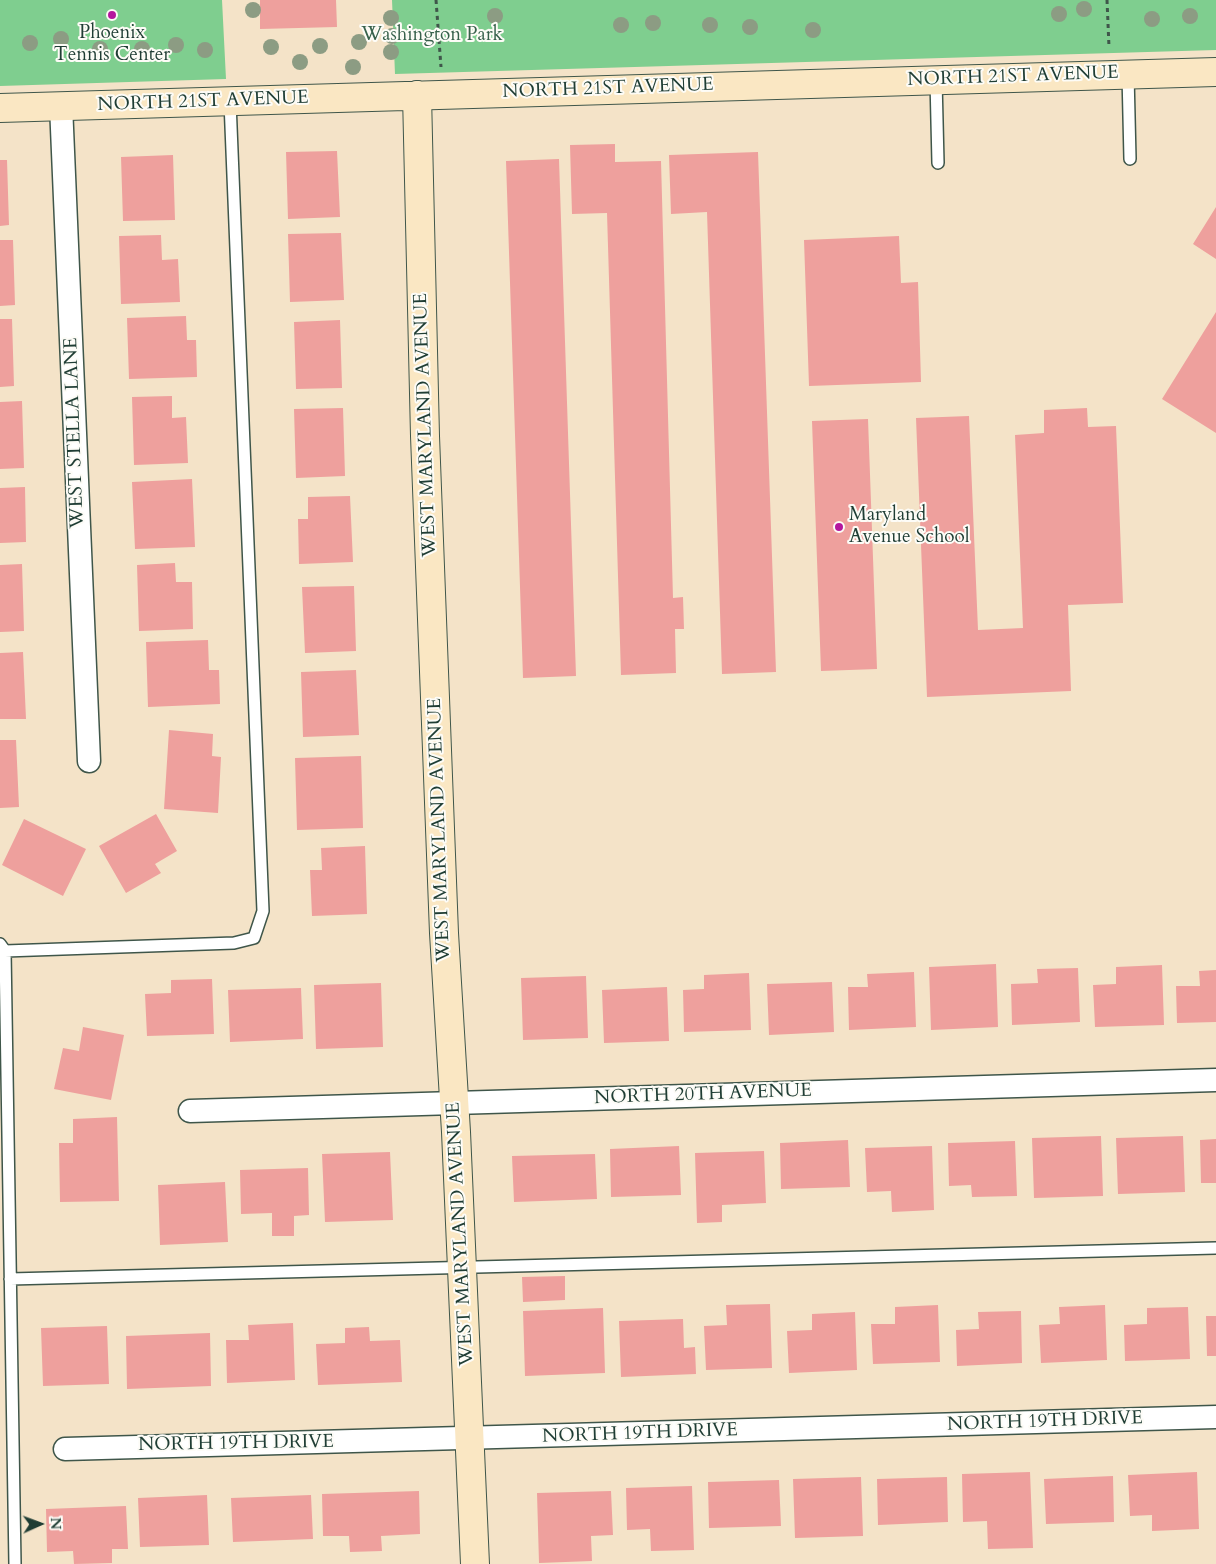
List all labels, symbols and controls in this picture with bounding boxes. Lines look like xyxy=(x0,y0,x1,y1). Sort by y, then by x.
marker: Phoenix Tennis Center xyxy=(106,9,118,21)
place label: Phoenix Tennis Center xyxy=(54,23,170,67)
park label: Washington Park xyxy=(361,25,503,47)
street label: NORTH 21ST AVENUE xyxy=(907,62,1119,92)
street label: NORTH 21ST AVENUE xyxy=(502,74,714,104)
street label: NORTH 21ST AVENUE xyxy=(97,87,309,117)
street label: WEST MARYLAND AVENUE xyxy=(410,292,442,558)
street label: WEST STELLA LANE xyxy=(60,337,90,529)
place label: Maryland Avenue School xyxy=(849,505,970,549)
marker: Maryland Avenue School xyxy=(833,521,845,533)
street label: WEST MARYLAND AVENUE xyxy=(424,697,456,963)
street label: NORTH 20TH AVENUE xyxy=(594,1080,812,1110)
street label: WEST MARYLAND AVENUE xyxy=(443,1101,479,1367)
street label: NORTH 19TH DRIVE xyxy=(947,1407,1143,1437)
street label: NORTH 19TH DRIVE xyxy=(542,1419,738,1449)
street label: NORTH 19TH DRIVE xyxy=(138,1431,334,1457)
north arrow xyxy=(15,1499,65,1549)
text: N xyxy=(46,1517,65,1530)

